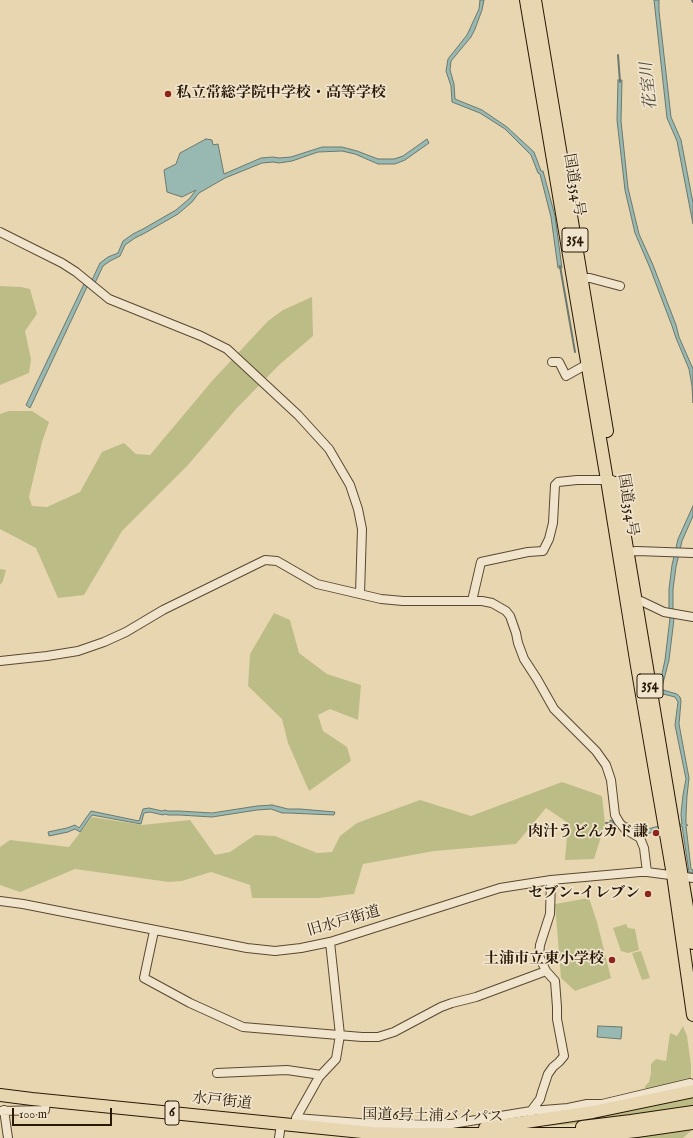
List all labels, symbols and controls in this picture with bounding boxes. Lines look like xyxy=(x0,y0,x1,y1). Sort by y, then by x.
water label: 花室川 xyxy=(638,61,662,111)
place label: 私立常総学院中学校・高等学校 xyxy=(176,85,386,103)
marker: 私立常総学院中学校・高等学校 xyxy=(163,89,173,99)
street label: 国道354号 xyxy=(559,152,587,218)
road number: 354 xyxy=(562,228,588,252)
street label: 国道354号 xyxy=(613,472,641,538)
road number: 354 xyxy=(637,674,663,698)
place label: 肉汁うどんカド謙 xyxy=(528,824,648,842)
marker: 肉汁うどんカド謙 xyxy=(651,828,661,838)
place label: セブン-イレブン xyxy=(528,885,640,903)
marker: セブン-イレブン xyxy=(643,889,653,899)
street label: 旧水戸街道 xyxy=(305,903,383,941)
place label: 土浦市立東小学校 xyxy=(484,951,604,969)
marker: 土浦市立東小学校 xyxy=(607,955,617,965)
street label: 水戸街道 xyxy=(191,1090,253,1114)
scale bar xyxy=(14,1100,114,1126)
road number: 6 xyxy=(165,1101,179,1125)
text: 100 m xyxy=(19,1107,47,1122)
street label: 国道6号土浦バイパス xyxy=(362,1107,504,1127)

